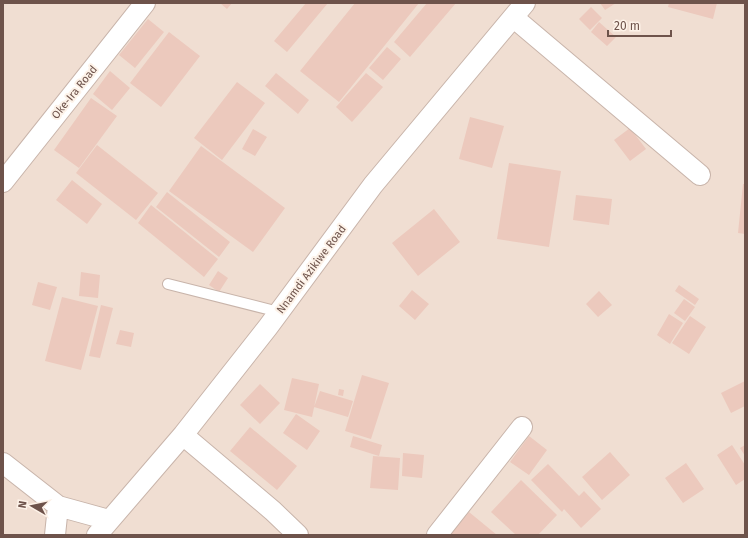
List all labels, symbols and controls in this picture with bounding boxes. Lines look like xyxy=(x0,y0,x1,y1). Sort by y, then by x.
scale bar xyxy=(608,12,671,38)
text: 20 m xyxy=(614,19,640,33)
street label: Oke-Ira Road xyxy=(49,63,100,122)
street label: Nnamdi Azikiwe Road xyxy=(274,223,349,316)
north arrow xyxy=(12,486,52,526)
text: N xyxy=(16,500,30,509)

